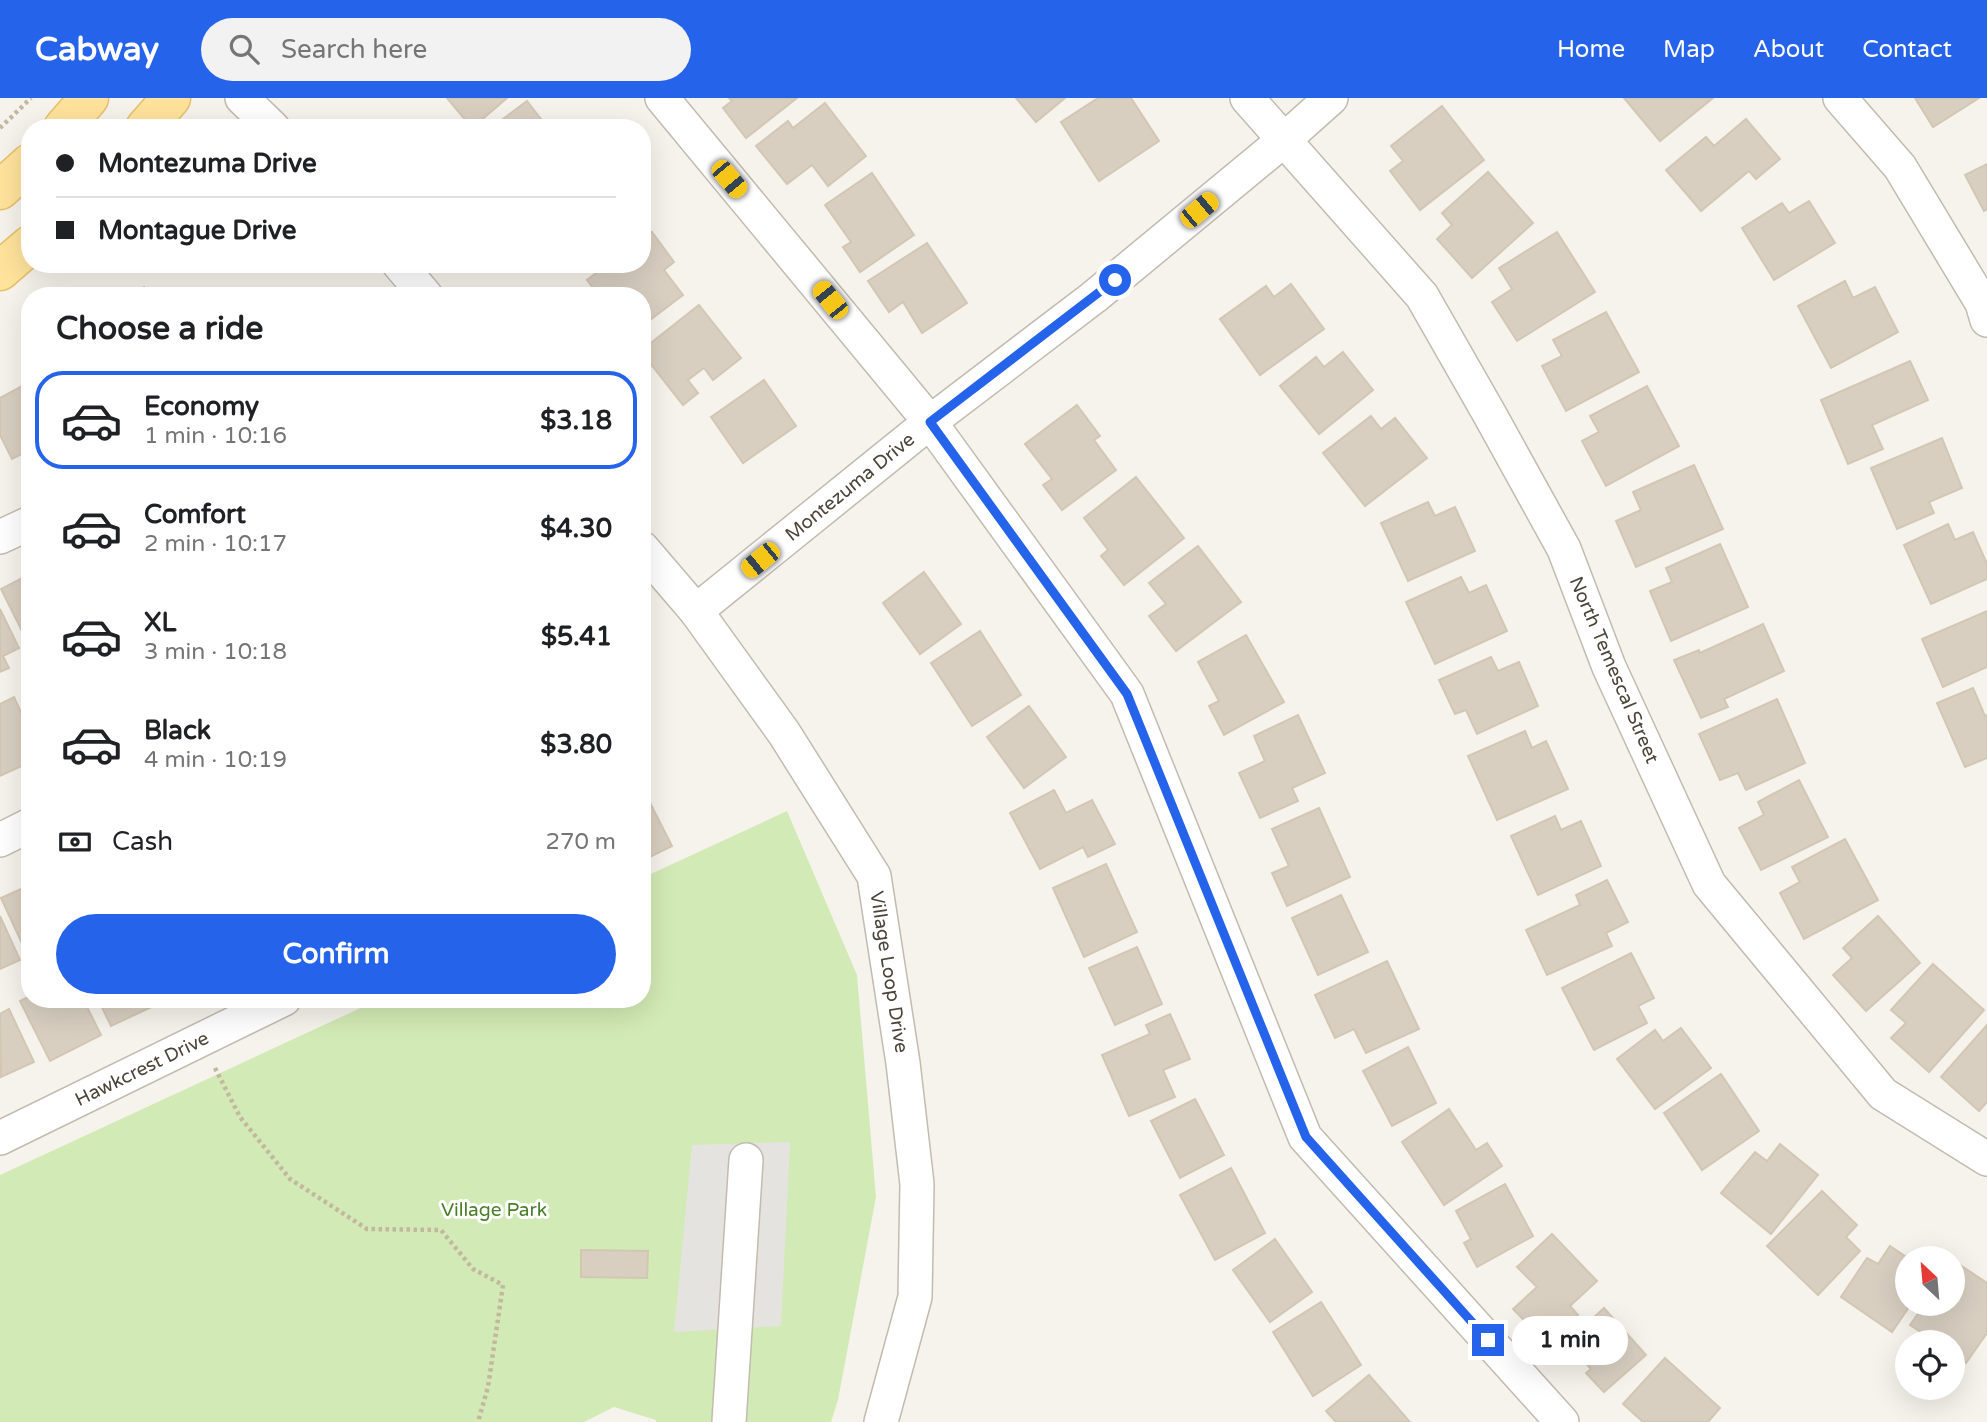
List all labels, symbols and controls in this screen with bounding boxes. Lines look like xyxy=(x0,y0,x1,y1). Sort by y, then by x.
search box xyxy=(201,18,691,81)
text: Cabway xyxy=(35,30,159,69)
icon: search xyxy=(225,30,263,68)
text: Search here xyxy=(281,34,427,65)
text: Home xyxy=(1557,35,1625,64)
text: Map xyxy=(1663,35,1715,64)
text: About xyxy=(1753,35,1824,64)
text: Contact xyxy=(1862,35,1952,64)
text: Montezuma Drive xyxy=(98,148,317,179)
car xyxy=(708,156,751,202)
car xyxy=(1177,188,1222,232)
text: Montague Drive xyxy=(98,215,296,246)
route start xyxy=(1099,264,1131,296)
car xyxy=(809,277,852,323)
text: Choose a ride xyxy=(56,310,263,348)
icon: car xyxy=(60,389,123,452)
text: Economy xyxy=(144,391,259,422)
text: $3.18 xyxy=(540,405,612,436)
text: 1 min · 10:16 xyxy=(144,422,287,450)
street label: Montezuma Drive xyxy=(781,428,919,546)
icon: car xyxy=(60,497,123,560)
text: Comfort xyxy=(144,499,246,530)
text: $4.30 xyxy=(540,513,612,544)
text: 2 min · 10:17 xyxy=(144,530,287,558)
car xyxy=(738,539,783,581)
street label: North Temescal Street xyxy=(1565,573,1663,767)
icon: car xyxy=(60,605,123,668)
text: XL xyxy=(144,607,176,638)
text: $5.41 xyxy=(541,621,612,652)
text: 3 min · 10:18 xyxy=(144,638,287,666)
icon: car xyxy=(60,713,123,776)
text: Black xyxy=(144,715,211,746)
text: $3.80 xyxy=(540,729,612,760)
text: 4 min · 10:19 xyxy=(144,746,287,774)
icon: cash xyxy=(56,823,94,861)
text: Cash xyxy=(112,826,173,857)
text: 270 m xyxy=(546,828,616,856)
street label: Village Loop Drive xyxy=(865,890,913,1054)
button: Confirm xyxy=(56,914,616,994)
street label: Hawkcrest Drive xyxy=(72,1027,212,1111)
park label: Village Park xyxy=(441,1199,547,1221)
north arrow xyxy=(1895,1246,1965,1316)
map controls xyxy=(1895,1246,1965,1400)
callout: 1 min xyxy=(1512,1316,1628,1364)
route end xyxy=(1472,1324,1504,1356)
text: 1 min xyxy=(1539,1326,1601,1354)
button: locate xyxy=(1895,1330,1965,1400)

